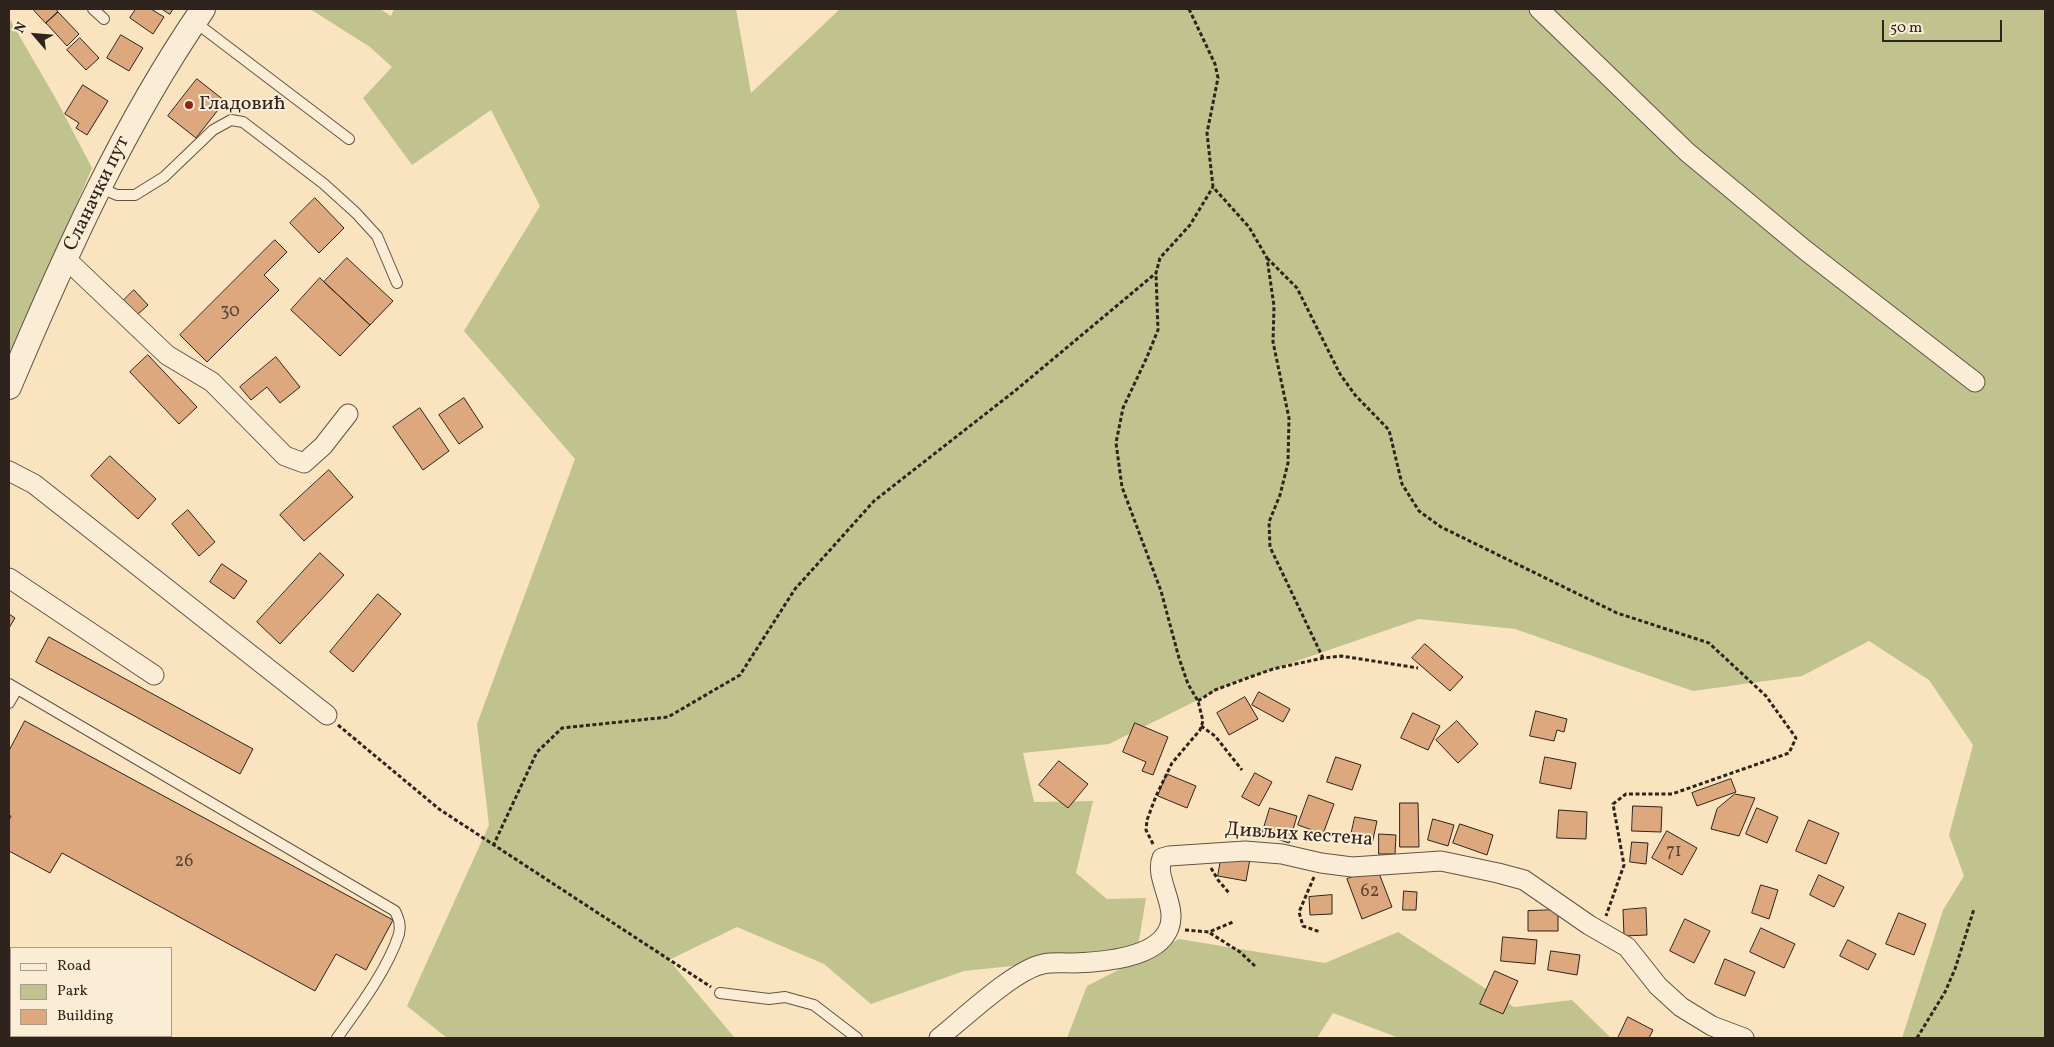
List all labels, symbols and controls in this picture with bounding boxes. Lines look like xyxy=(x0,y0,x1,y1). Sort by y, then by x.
north arrow xyxy=(10,10,60,60)
scale bar xyxy=(1884,10,2004,42)
text: 50 m xyxy=(1890,18,1922,39)
text: N xyxy=(10,19,32,37)
place label: Гладовић xyxy=(199,93,286,117)
marker: Гладовић xyxy=(183,99,195,111)
street label: Сланачки пут xyxy=(60,132,136,256)
house number: 30 xyxy=(220,302,240,324)
street label: Дивљих кестена xyxy=(1224,819,1374,853)
house number: 71 xyxy=(1666,842,1682,864)
house number: 26 xyxy=(175,852,193,874)
house number: 62 xyxy=(1361,882,1379,904)
legend xyxy=(10,947,172,1037)
text: Road xyxy=(57,956,91,977)
text: Park xyxy=(57,981,88,1002)
text: Building xyxy=(57,1006,113,1027)

